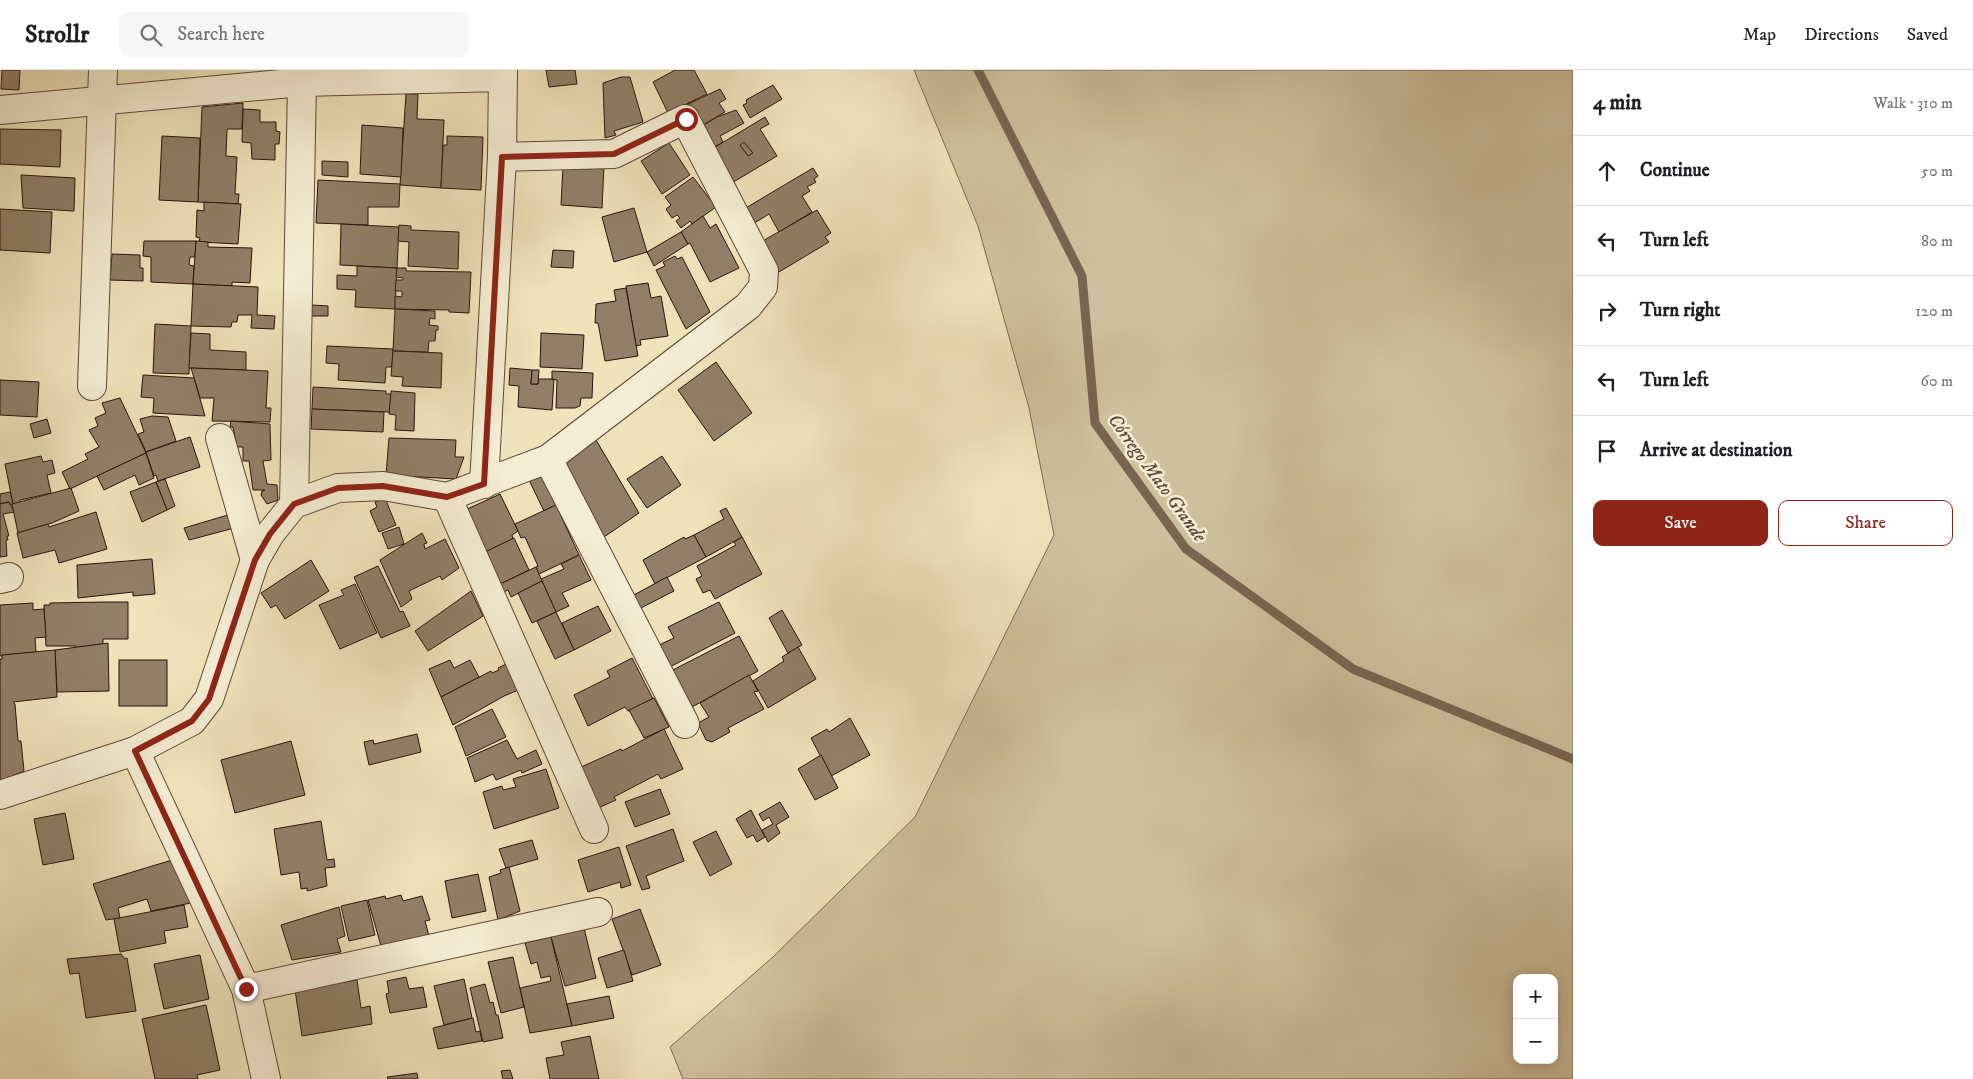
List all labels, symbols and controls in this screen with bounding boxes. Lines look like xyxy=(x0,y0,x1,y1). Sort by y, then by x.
search box xyxy=(119,12,469,57)
text: Strollr xyxy=(25,20,89,50)
icon: search xyxy=(137,21,165,49)
text: Search here xyxy=(177,23,265,46)
text: Map xyxy=(1743,24,1776,46)
text: Directions xyxy=(1804,24,1879,46)
text: Saved xyxy=(1907,24,1948,46)
text: 4 min xyxy=(1593,90,1642,116)
text: Walk · 310 m xyxy=(1873,93,1953,113)
route start xyxy=(675,108,698,131)
icon: ahead xyxy=(1593,157,1621,185)
text: Continue xyxy=(1640,159,1710,182)
text: 50 m xyxy=(1921,161,1953,181)
icon: left xyxy=(1593,227,1621,255)
text: Turn left xyxy=(1640,229,1709,252)
text: 80 m xyxy=(1921,231,1953,251)
icon: right xyxy=(1593,297,1621,325)
text: Turn right xyxy=(1640,299,1720,322)
text: 120 m xyxy=(1915,301,1953,321)
icon: left xyxy=(1593,367,1621,395)
text: Turn left xyxy=(1640,369,1709,392)
text: 60 m xyxy=(1921,371,1953,391)
water label: Córrego Mato Grande xyxy=(1103,409,1211,547)
icon: arrive xyxy=(1593,437,1621,465)
text: Arrive at destination xyxy=(1640,439,1792,462)
button: Save xyxy=(1593,500,1768,546)
button: Share xyxy=(1778,500,1953,546)
map controls xyxy=(1513,974,1558,1064)
button: + xyxy=(1513,974,1558,1019)
route end xyxy=(235,978,258,1001)
button: − xyxy=(1513,1019,1558,1064)

